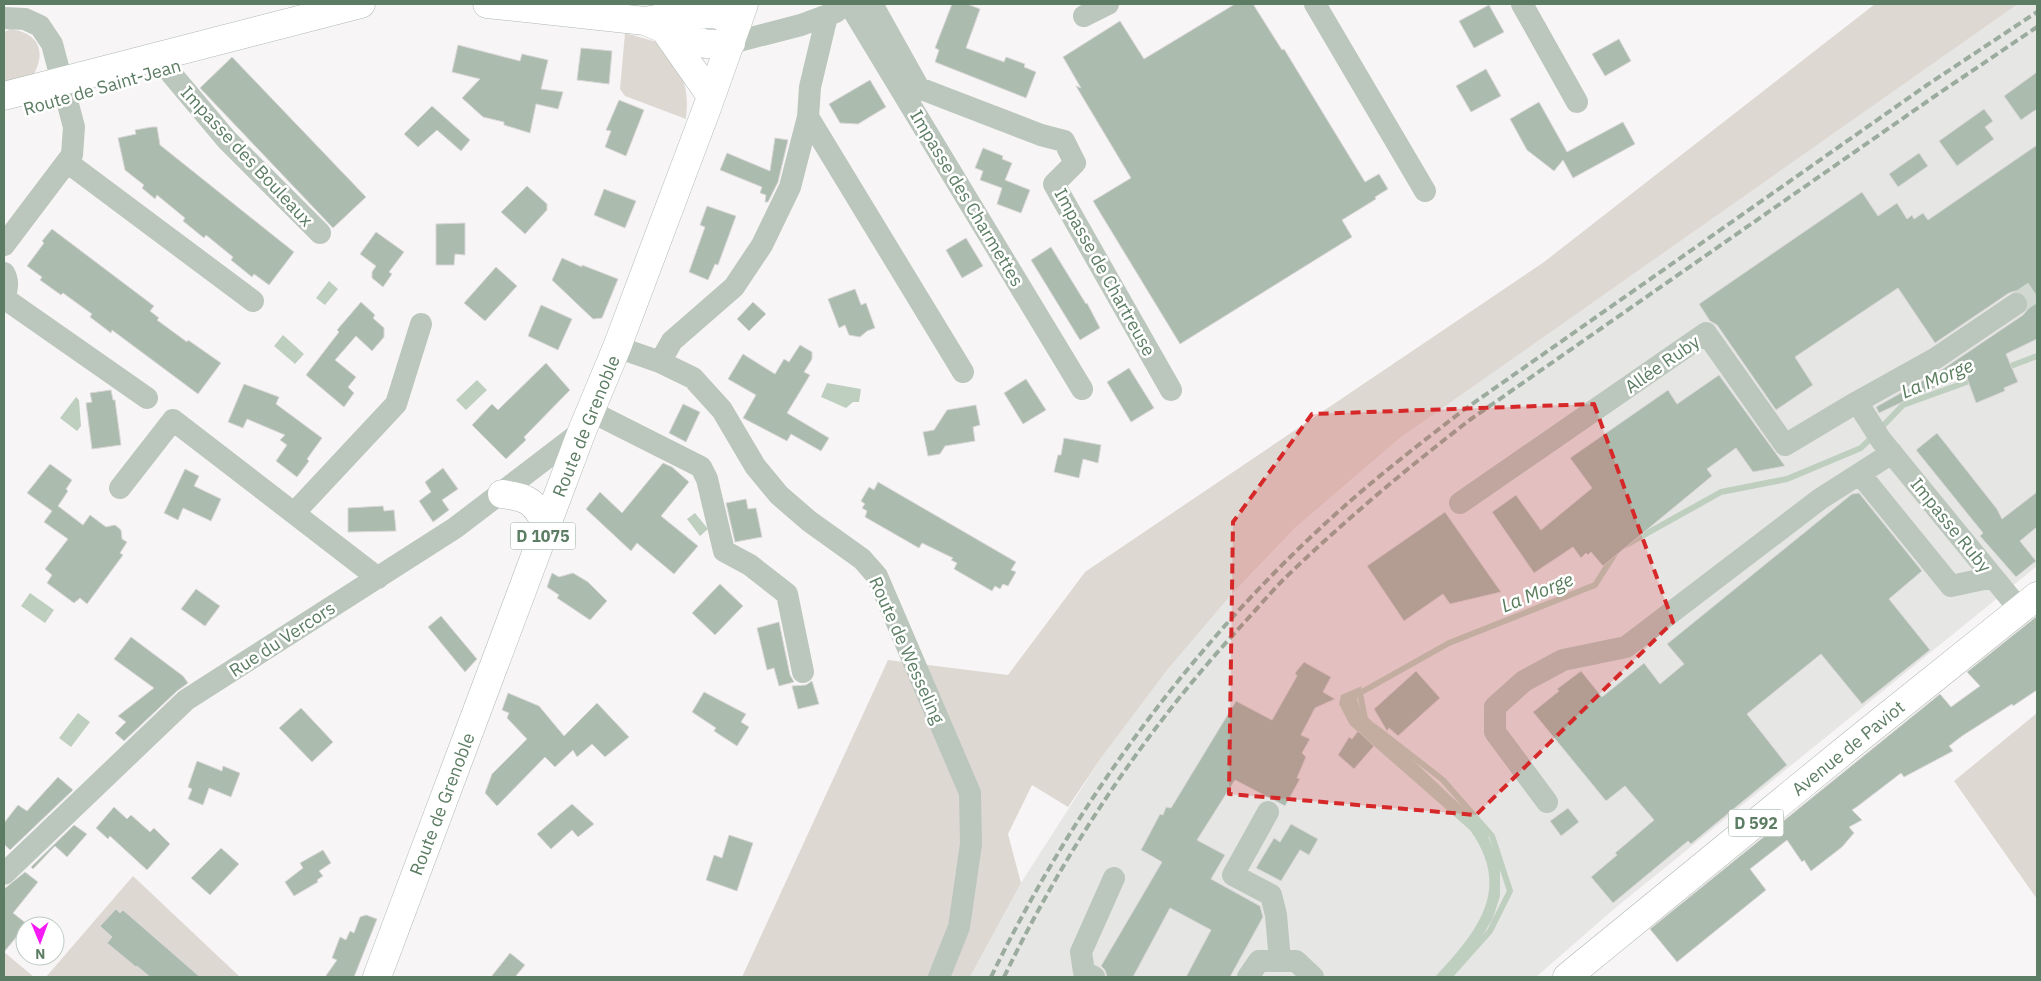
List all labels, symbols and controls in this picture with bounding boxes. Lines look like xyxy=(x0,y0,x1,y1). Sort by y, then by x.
street label: Route de Saint-Jean xyxy=(21,54,183,120)
street label: Impasse des Bouleaux xyxy=(176,81,318,231)
street label: Impasse des Charmettes xyxy=(905,105,1029,291)
street label: Impasse de Chartreuse xyxy=(1049,184,1161,360)
street label: Allée Ruby xyxy=(1620,330,1704,398)
street label: Route de Grenoble xyxy=(547,352,625,500)
water label: La Morge xyxy=(1897,353,1977,403)
street label: Impasse Ruby xyxy=(1906,473,1996,577)
road number: D 1075 xyxy=(510,522,576,550)
water label: La Morge xyxy=(1497,567,1577,617)
street label: Route de Wesseling xyxy=(864,573,950,728)
street label: Rue du Vercors xyxy=(225,596,339,682)
street label: Avenue de Paviot xyxy=(1787,695,1909,801)
street label: Route de Grenoble xyxy=(404,729,480,879)
road number: D 592 xyxy=(1728,810,1784,836)
north arrow xyxy=(15,916,65,966)
text: N xyxy=(35,945,45,963)

